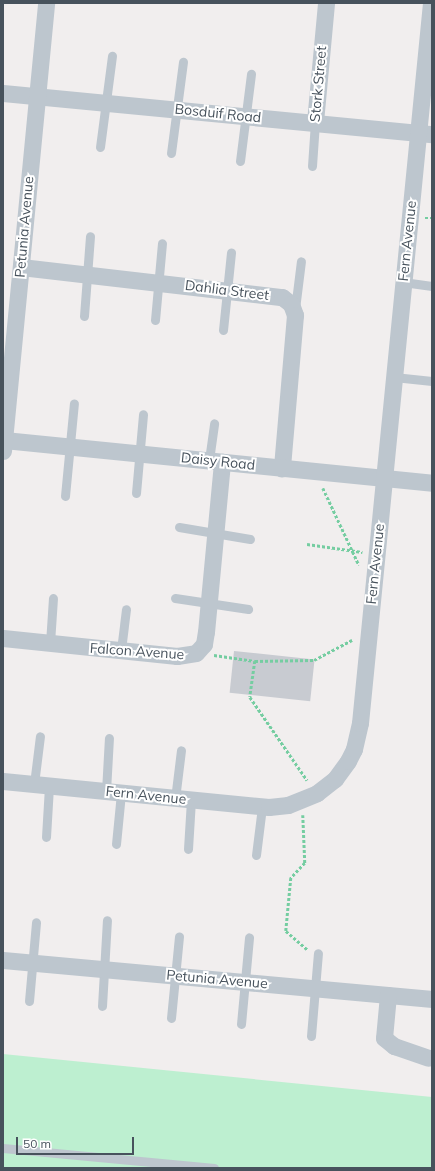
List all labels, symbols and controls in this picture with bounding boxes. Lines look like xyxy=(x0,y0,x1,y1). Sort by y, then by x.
street label: Stork Street xyxy=(306,45,330,123)
street label: Bosduif Road xyxy=(174,100,262,126)
street label: Petunia Avenue xyxy=(11,176,37,278)
street label: Fern Avenue xyxy=(394,200,420,282)
street label: Dahlia Street xyxy=(184,277,270,303)
street label: Daisy Road xyxy=(180,449,256,473)
street label: Fern Avenue xyxy=(362,523,388,605)
street label: Falcon Avenue xyxy=(89,639,185,663)
street label: Fern Avenue xyxy=(105,782,187,808)
street label: Petunia Avenue xyxy=(166,966,268,992)
scale bar xyxy=(18,1129,136,1155)
text: 50 m xyxy=(23,1136,51,1151)

